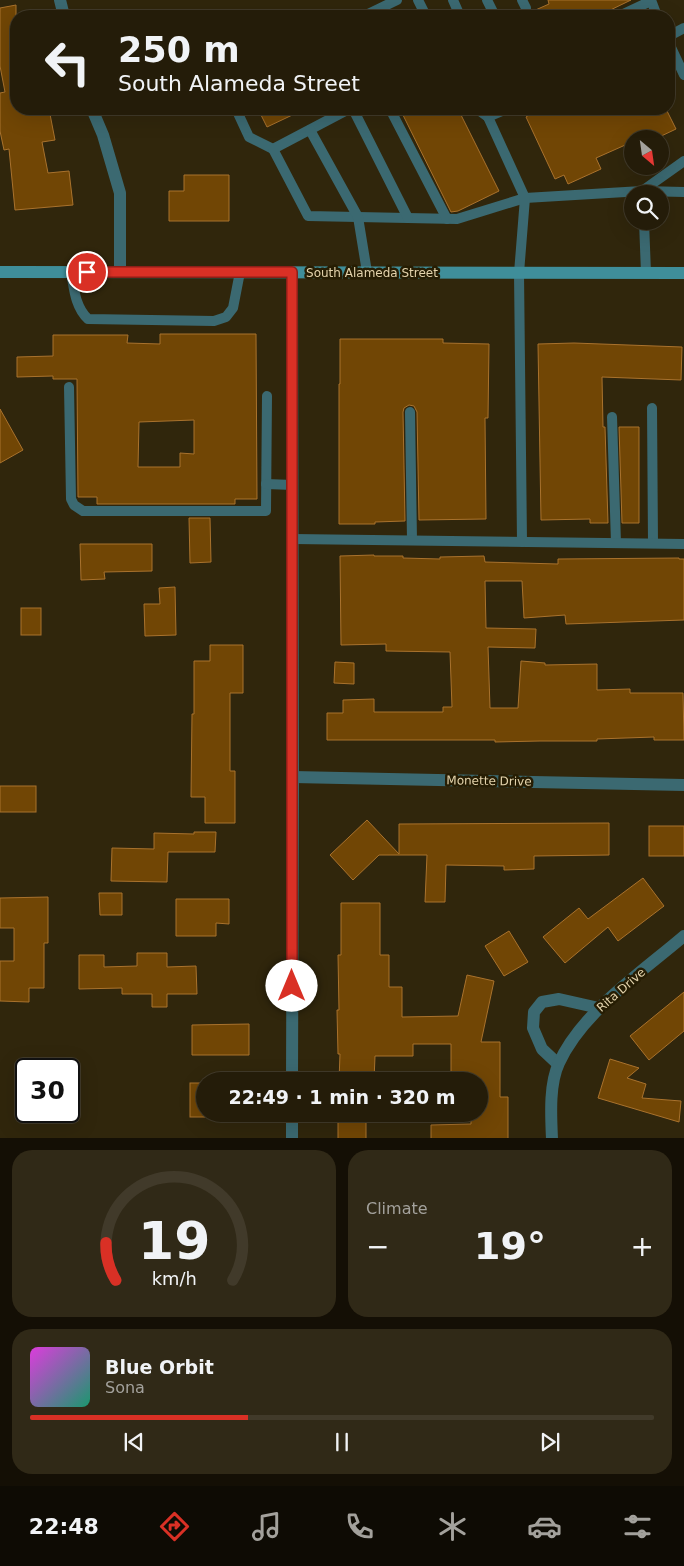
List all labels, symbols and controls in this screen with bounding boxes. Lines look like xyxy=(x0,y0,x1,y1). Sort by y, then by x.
icon: left xyxy=(35,30,100,95)
text: 250 m xyxy=(118,30,240,70)
text: South Alameda Street xyxy=(118,71,360,96)
north arrow xyxy=(624,130,669,175)
map controls xyxy=(624,130,669,230)
button: search xyxy=(624,185,669,230)
pin xyxy=(66,251,108,293)
icon: arrive xyxy=(73,258,101,286)
street label: South Alameda Street xyxy=(306,266,438,280)
street label: Monette Drive xyxy=(446,773,532,789)
position arrow xyxy=(265,959,317,1011)
street label: Rita Drive xyxy=(594,965,648,1015)
speed limit sign: 30 xyxy=(15,1058,80,1123)
text: 22:49 · 1 min · 320 m xyxy=(228,1086,456,1108)
text: Climate xyxy=(366,1199,428,1218)
text: 19 xyxy=(138,1211,210,1271)
text: 19° xyxy=(474,1224,546,1268)
text: − xyxy=(366,1230,389,1263)
text: + xyxy=(631,1230,654,1263)
text: km/h xyxy=(151,1268,197,1289)
text: Blue Orbit xyxy=(105,1356,214,1378)
text: Sona xyxy=(105,1378,145,1397)
icon: previous xyxy=(120,1428,148,1456)
icon: pause xyxy=(328,1428,356,1456)
icon: next xyxy=(536,1428,564,1456)
icon: directions xyxy=(157,1509,192,1544)
icon: music xyxy=(249,1509,284,1544)
icon: phone xyxy=(342,1509,377,1544)
icon: climate xyxy=(435,1509,470,1544)
icon: car xyxy=(527,1509,562,1544)
icon: filters xyxy=(620,1509,655,1544)
text: 22:48 xyxy=(29,1514,99,1539)

